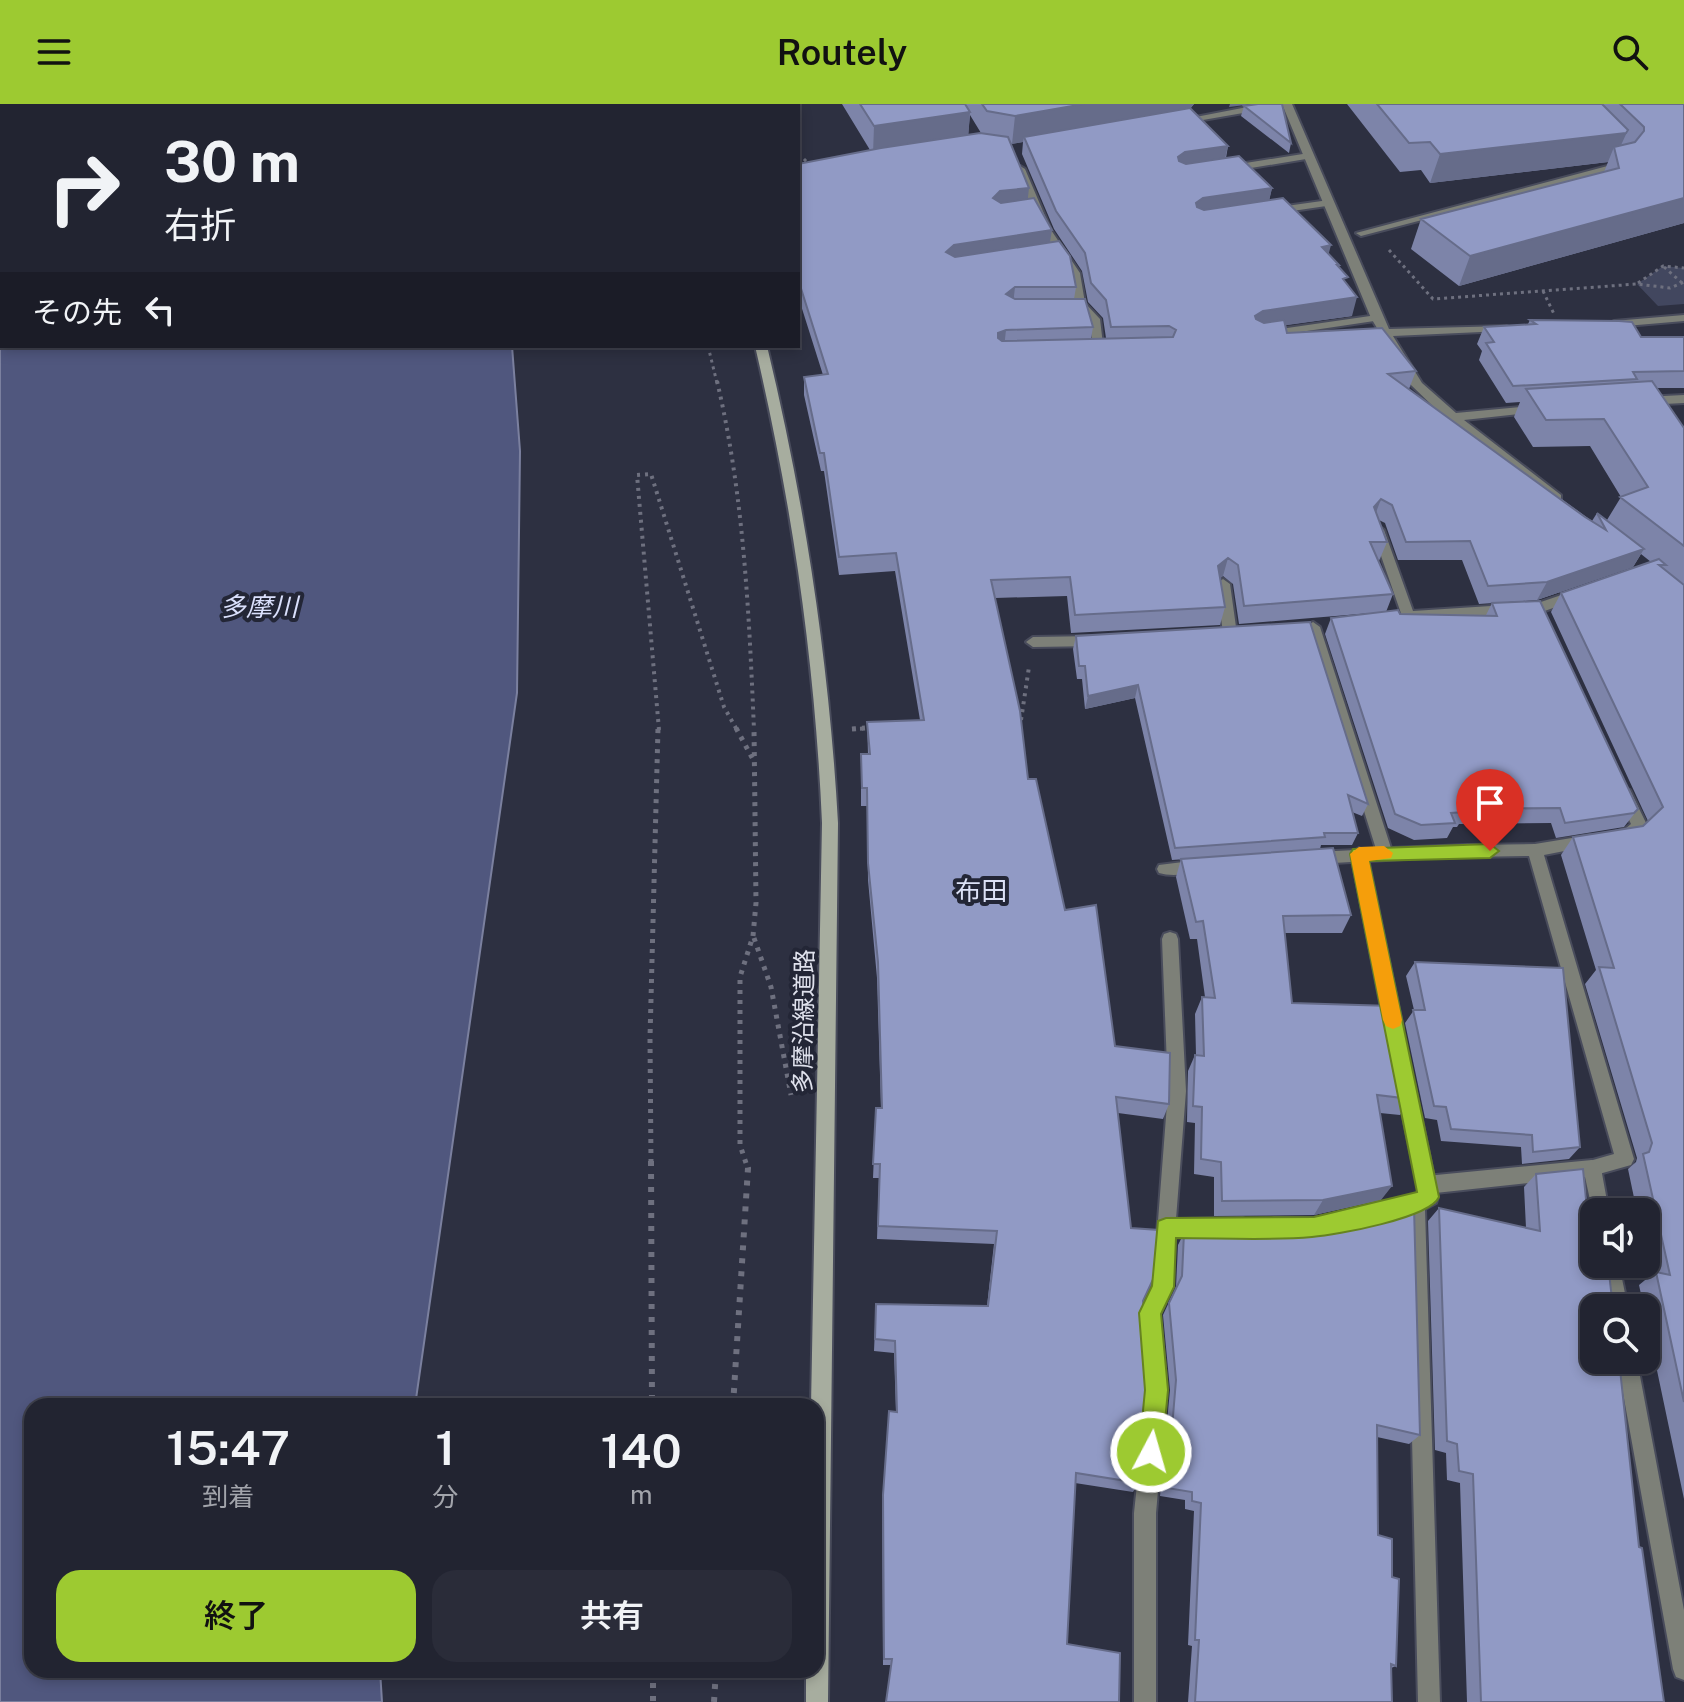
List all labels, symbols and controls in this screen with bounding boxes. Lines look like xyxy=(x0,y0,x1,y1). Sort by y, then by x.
icon: menu xyxy=(32,30,76,74)
icon: search xyxy=(1608,30,1652,74)
text: Routely xyxy=(777,31,907,73)
text: 30 m xyxy=(164,129,300,195)
icon: right xyxy=(32,136,136,240)
text: 右折 xyxy=(164,204,236,246)
icon: left xyxy=(138,288,182,332)
text: その先 xyxy=(32,294,122,330)
water label: 多摩川 xyxy=(220,591,301,622)
pin xyxy=(1456,769,1524,851)
icon: arrive xyxy=(1468,781,1512,825)
district label: 布田 xyxy=(955,875,1007,906)
street label: 多摩沿線道路 xyxy=(788,949,818,1093)
map controls xyxy=(1580,1198,1660,1374)
button: sound xyxy=(1580,1198,1660,1278)
button: search xyxy=(1580,1294,1660,1374)
position arrow xyxy=(1109,1410,1193,1494)
text: 15:47 xyxy=(166,1419,290,1476)
text: 1 xyxy=(435,1419,455,1476)
text: 140 xyxy=(601,1422,682,1479)
text: m xyxy=(630,1479,652,1510)
text: 到着 xyxy=(202,1481,254,1512)
text: 分 xyxy=(432,1481,458,1512)
button: 終了 xyxy=(56,1570,416,1662)
button: 共有 xyxy=(432,1570,792,1662)

